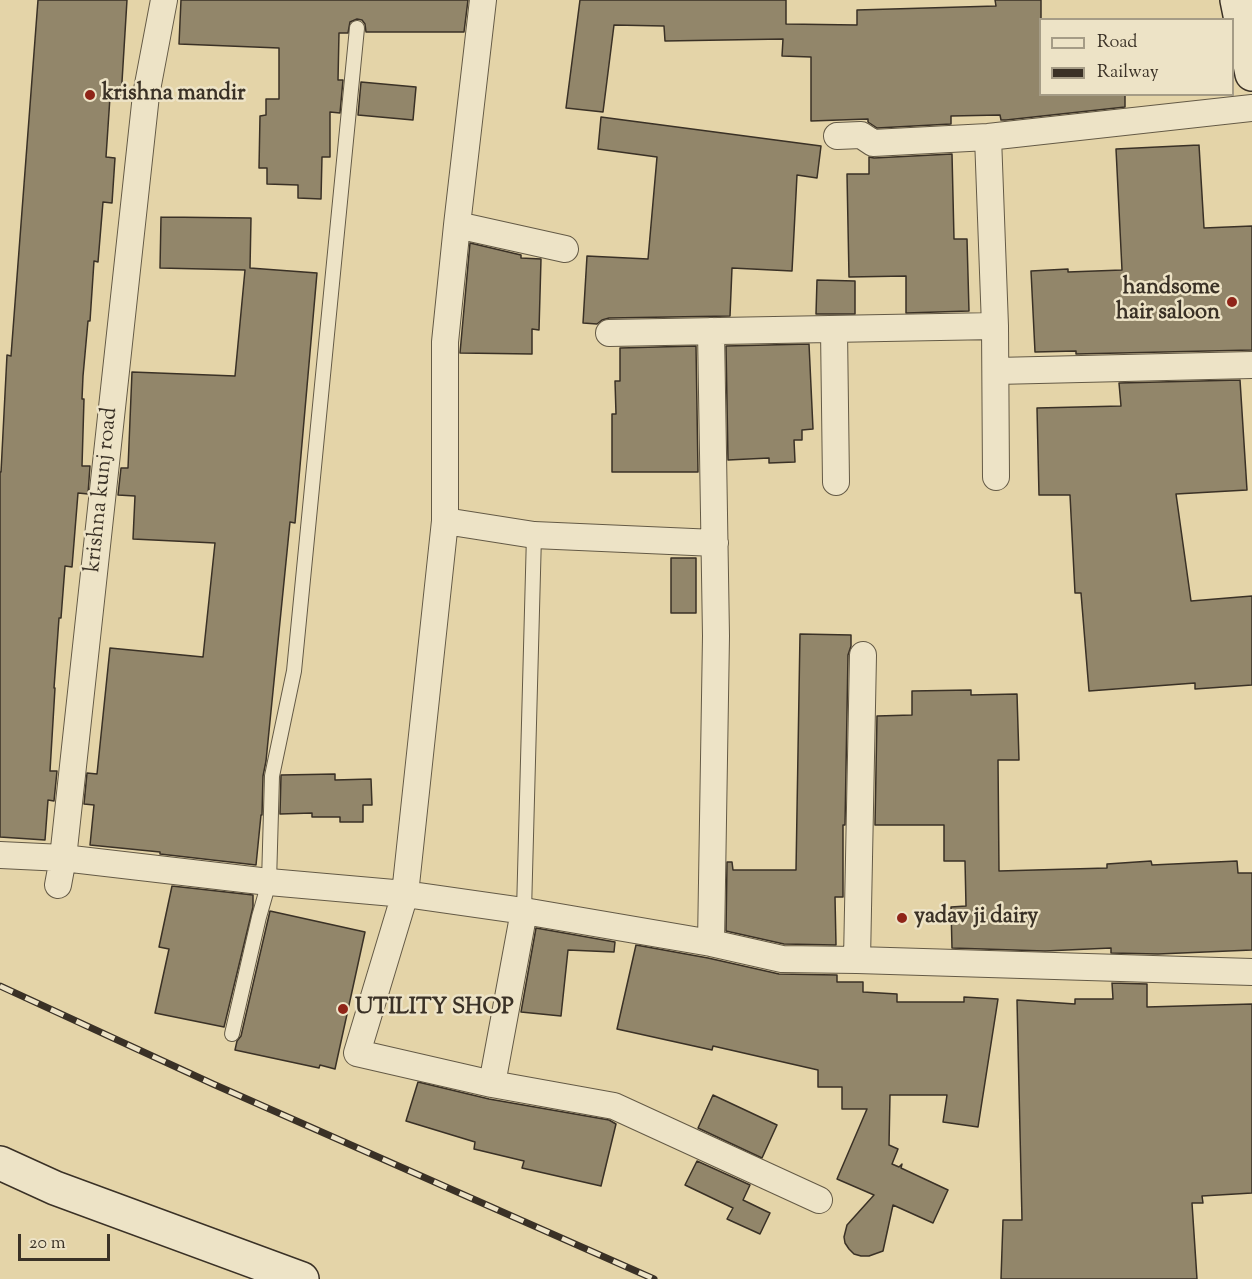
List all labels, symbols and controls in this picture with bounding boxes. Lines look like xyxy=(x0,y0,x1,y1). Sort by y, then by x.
legend xyxy=(1039,18,1234,96)
text: Road xyxy=(1097,30,1137,56)
text: Railway xyxy=(1097,60,1159,86)
place label: krishna mandir xyxy=(102,82,245,108)
marker: krishna mandir xyxy=(83,88,97,102)
place label: handsome hair saloon xyxy=(1116,276,1220,328)
marker: handsome hair saloon xyxy=(1225,295,1239,309)
street label: krishna kunj road xyxy=(81,406,125,574)
place label: yadav ji dairy xyxy=(914,905,1038,931)
marker: yadav ji dairy xyxy=(895,911,909,925)
place label: UTILITY SHOP xyxy=(355,996,514,1022)
marker: UTILITY SHOP xyxy=(336,1002,350,1016)
scale bar xyxy=(21,1222,112,1260)
text: 20 m xyxy=(29,1231,66,1257)

